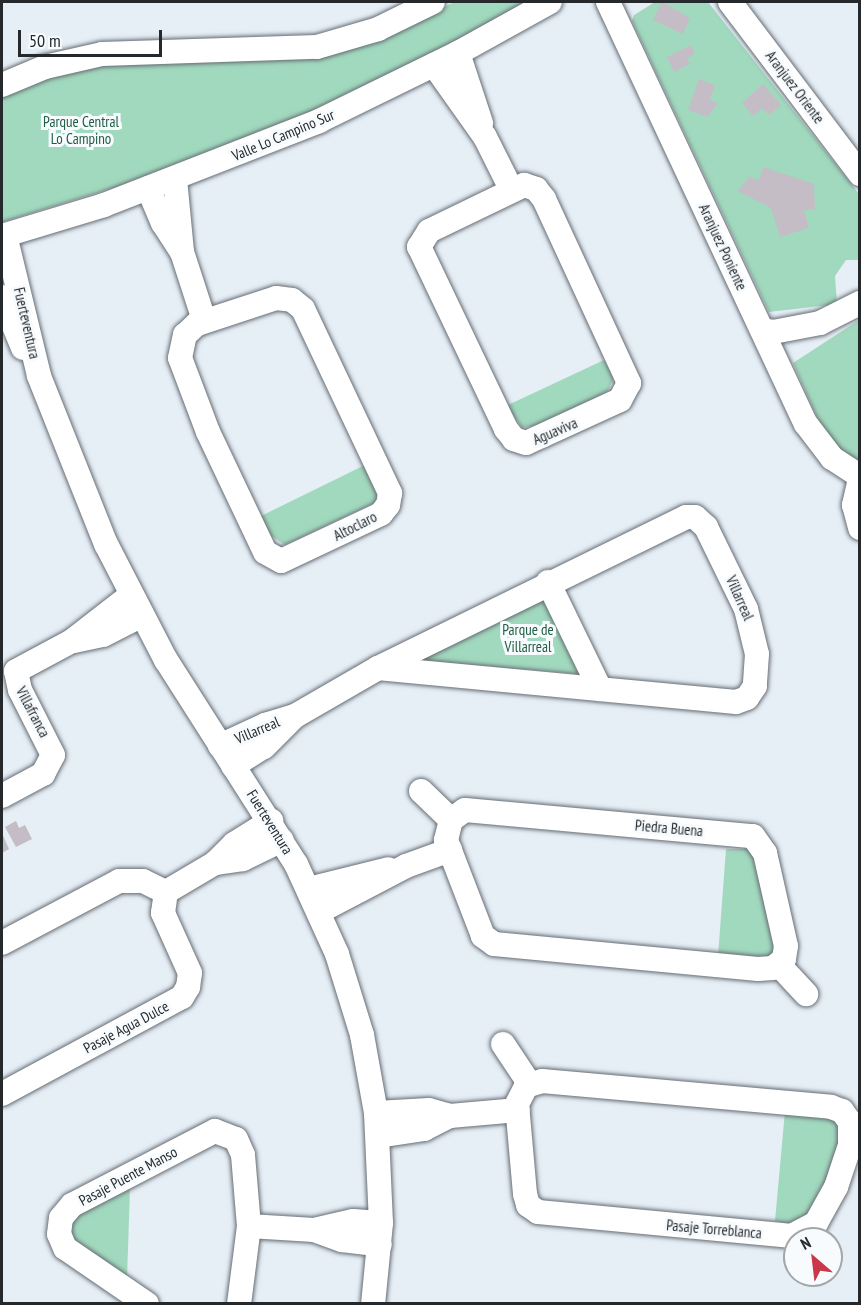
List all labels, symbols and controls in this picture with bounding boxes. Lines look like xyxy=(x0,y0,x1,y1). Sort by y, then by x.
scale bar xyxy=(21,18,165,56)
text: 50 m xyxy=(29,29,61,52)
street label: Aranjuez Oriente xyxy=(762,47,828,127)
street label: Valle Lo Campino Sur xyxy=(229,105,337,165)
park label: Parque Central Lo Campino xyxy=(43,112,119,147)
street label: Aranjuez Poniente xyxy=(695,201,751,293)
street label: Fuerteventura xyxy=(10,286,44,360)
street label: Aguaviva xyxy=(530,414,580,448)
street label: Altoclaro xyxy=(330,507,380,545)
street label: Villarreal xyxy=(722,573,758,623)
park label: Parque de Villarreal xyxy=(502,620,554,655)
street label: Villafranca xyxy=(12,683,54,741)
street label: Villarreal xyxy=(232,713,282,747)
street label: Fuerteventura xyxy=(243,786,297,858)
street label: Piedra Buena xyxy=(634,816,704,840)
street label: Pasaje Agua Dulce xyxy=(80,997,172,1057)
street label: Pasaje Puente Manso xyxy=(76,1143,180,1209)
street label: Pasaje Torreblanca xyxy=(665,1216,763,1242)
north arrow xyxy=(783,1227,843,1287)
text: N xyxy=(797,1232,814,1254)

